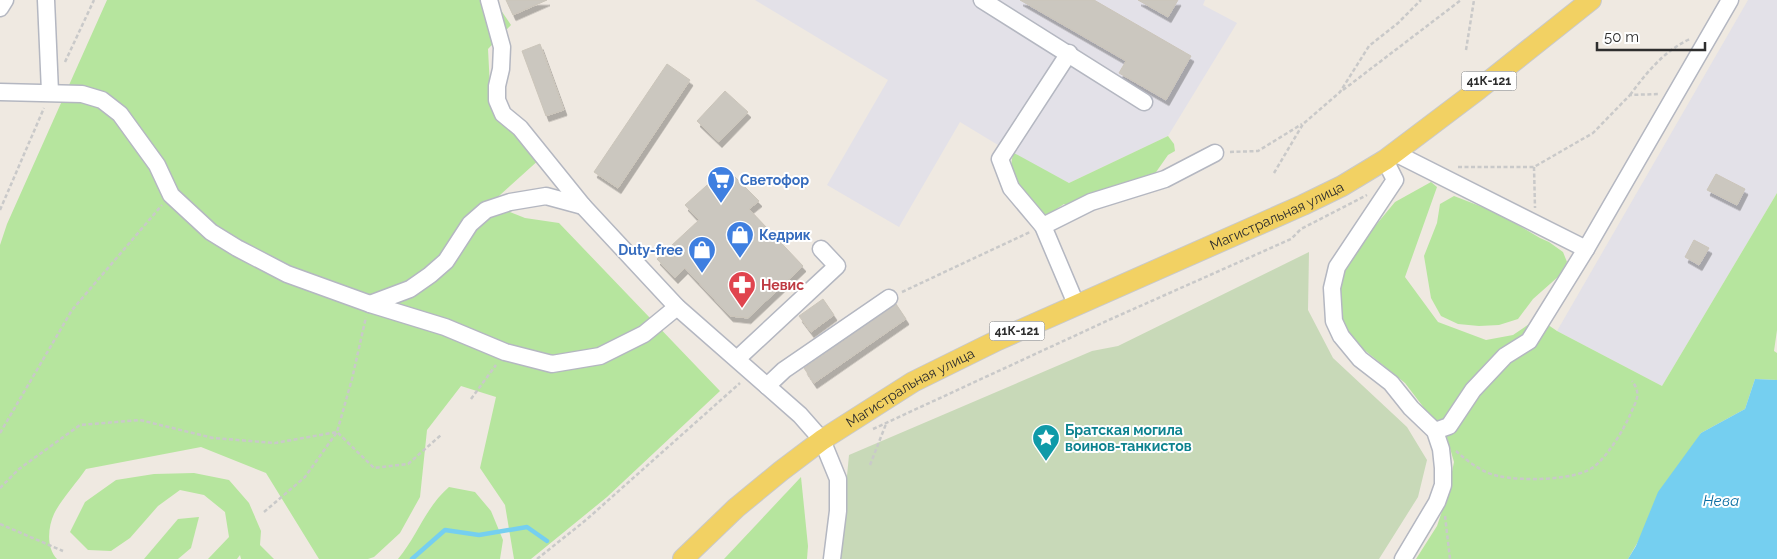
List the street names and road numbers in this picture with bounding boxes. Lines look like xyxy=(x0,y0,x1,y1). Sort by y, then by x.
road number: 41К-121 xyxy=(1462,72,1516,90)
street label: Магистральная улица xyxy=(1207,178,1346,253)
road number: 41К-121 xyxy=(990,322,1044,341)
street label: Магистральная улица xyxy=(843,345,977,431)

